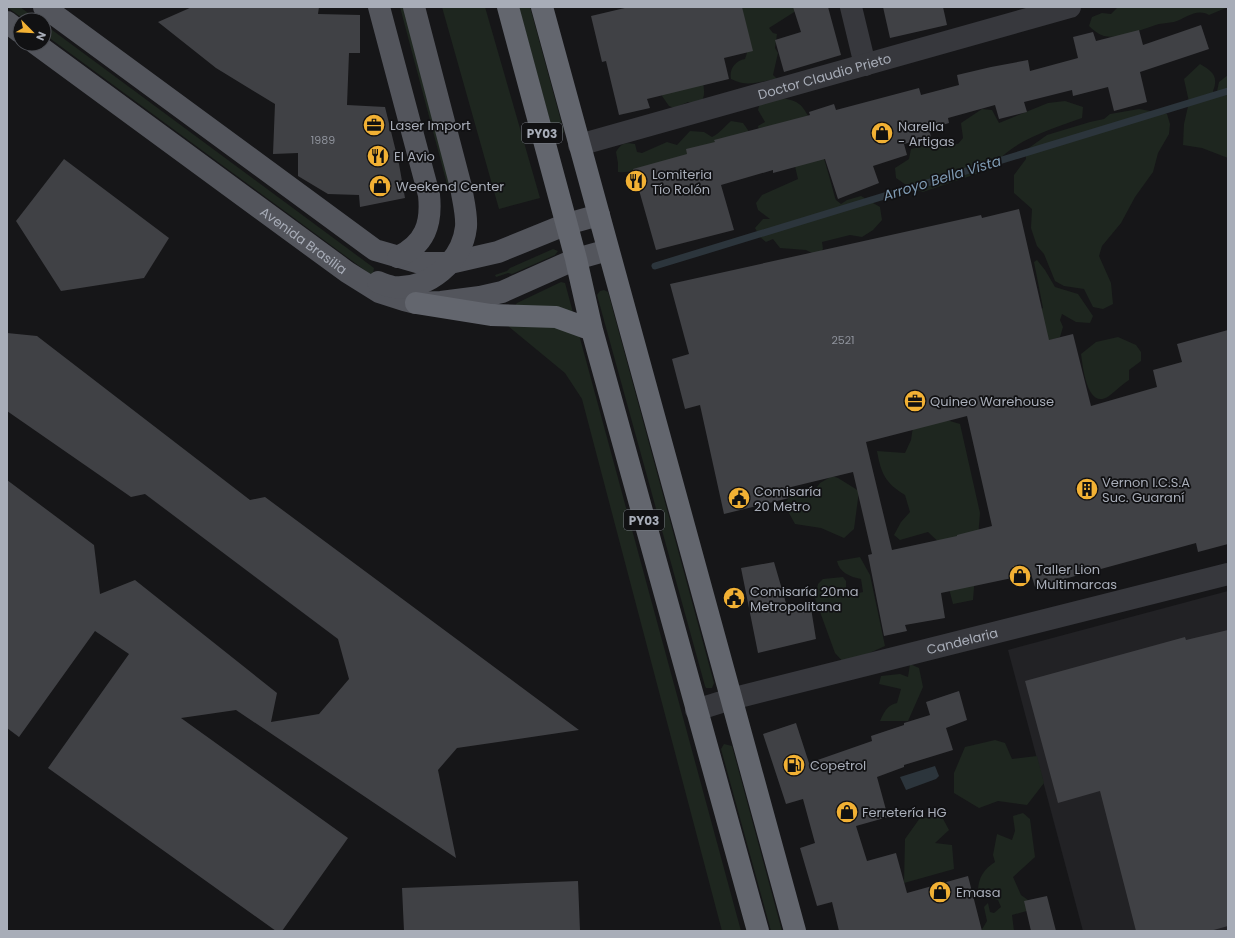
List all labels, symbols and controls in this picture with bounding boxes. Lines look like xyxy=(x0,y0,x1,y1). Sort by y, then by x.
north arrow xyxy=(12,12,52,52)
text: N xyxy=(32,29,50,43)
street label: Doctor Claudio Prieto xyxy=(756,48,893,104)
office icon: Laser Import xyxy=(361,112,387,138)
place label: Laser Import xyxy=(390,116,471,135)
place label: Narella - Artigas xyxy=(898,117,955,151)
shop icon: Narella - Artigas xyxy=(869,120,895,146)
road number: PY03 xyxy=(522,123,562,143)
house number: 1989 xyxy=(311,132,335,148)
restaurant icon: El Avio xyxy=(365,143,391,169)
place label: El Avio xyxy=(394,147,435,166)
water label: Arroyo Bella Vista xyxy=(880,150,1004,206)
place label: Lomiteria Tío Rolón xyxy=(652,165,712,199)
restaurant icon: Lomiteria Tío Rolón xyxy=(623,168,649,194)
shop icon: Weekend Center xyxy=(367,173,393,199)
place label: Weekend Center xyxy=(396,177,504,196)
street label: Avenida Brasilia xyxy=(256,202,351,279)
house number: 2521 xyxy=(831,332,855,348)
office icon: Quineo Warehouse xyxy=(902,388,928,414)
place label: Quineo Warehouse xyxy=(930,392,1054,411)
place label: Vernon I.C.S.A Suc. Guaraní xyxy=(1102,473,1190,507)
building icon: Vernon I.C.S.A Suc. Guaraní xyxy=(1074,476,1100,502)
place label: Comisaría 20 Metro xyxy=(754,482,821,516)
public building icon: Comisaría 20 Metro xyxy=(726,485,752,511)
road number: PY03 xyxy=(624,510,664,530)
place label: Taller Lion Multimarcas xyxy=(1036,560,1117,594)
shop icon: Taller Lion Multimarcas xyxy=(1007,563,1033,589)
place label: Comisaría 20ma Metropolitana xyxy=(750,582,859,616)
public building icon: Comisaría 20ma Metropolitana xyxy=(721,585,747,611)
street label: Candelaria xyxy=(924,623,1000,659)
fuel station icon: Copetrol xyxy=(781,752,807,778)
place label: Copetrol xyxy=(810,756,866,775)
shop icon: Ferretería HG xyxy=(834,799,860,825)
place label: Ferretería HG xyxy=(862,803,947,822)
shop icon: Emasa xyxy=(927,879,953,905)
place label: Emasa xyxy=(956,883,1000,902)

